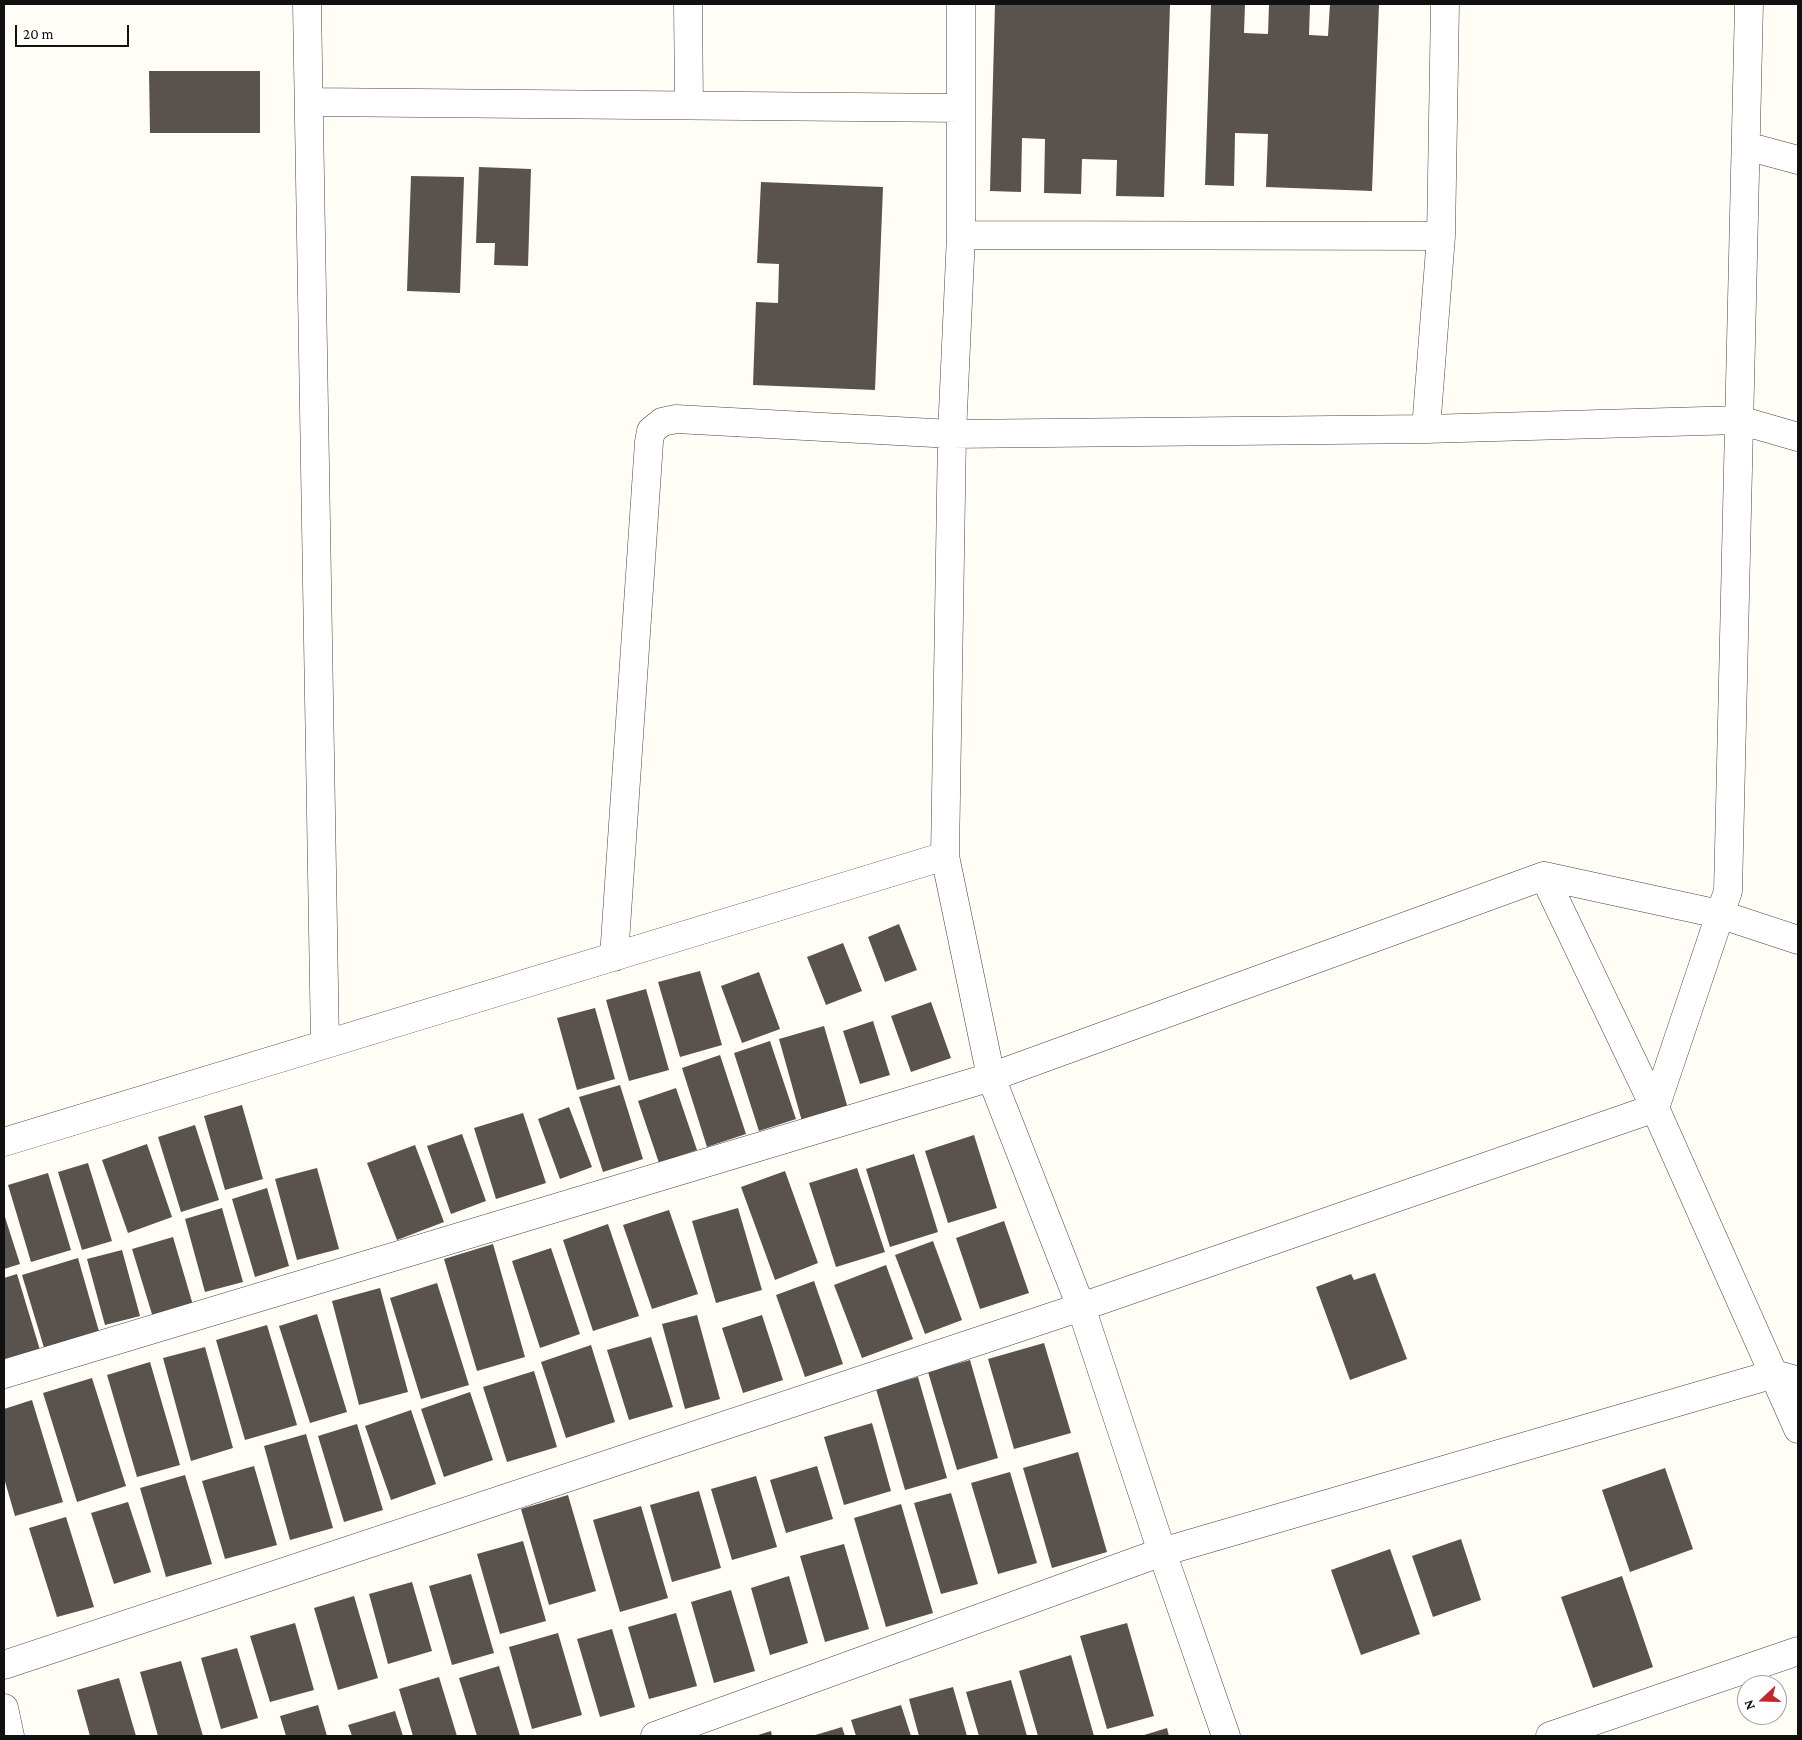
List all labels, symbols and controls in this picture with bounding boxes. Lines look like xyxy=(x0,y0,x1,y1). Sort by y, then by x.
scale bar xyxy=(18,15,131,47)
text: 20 m xyxy=(23,26,54,42)
north arrow xyxy=(1737,1675,1787,1725)
text: N xyxy=(1740,1698,1758,1712)

